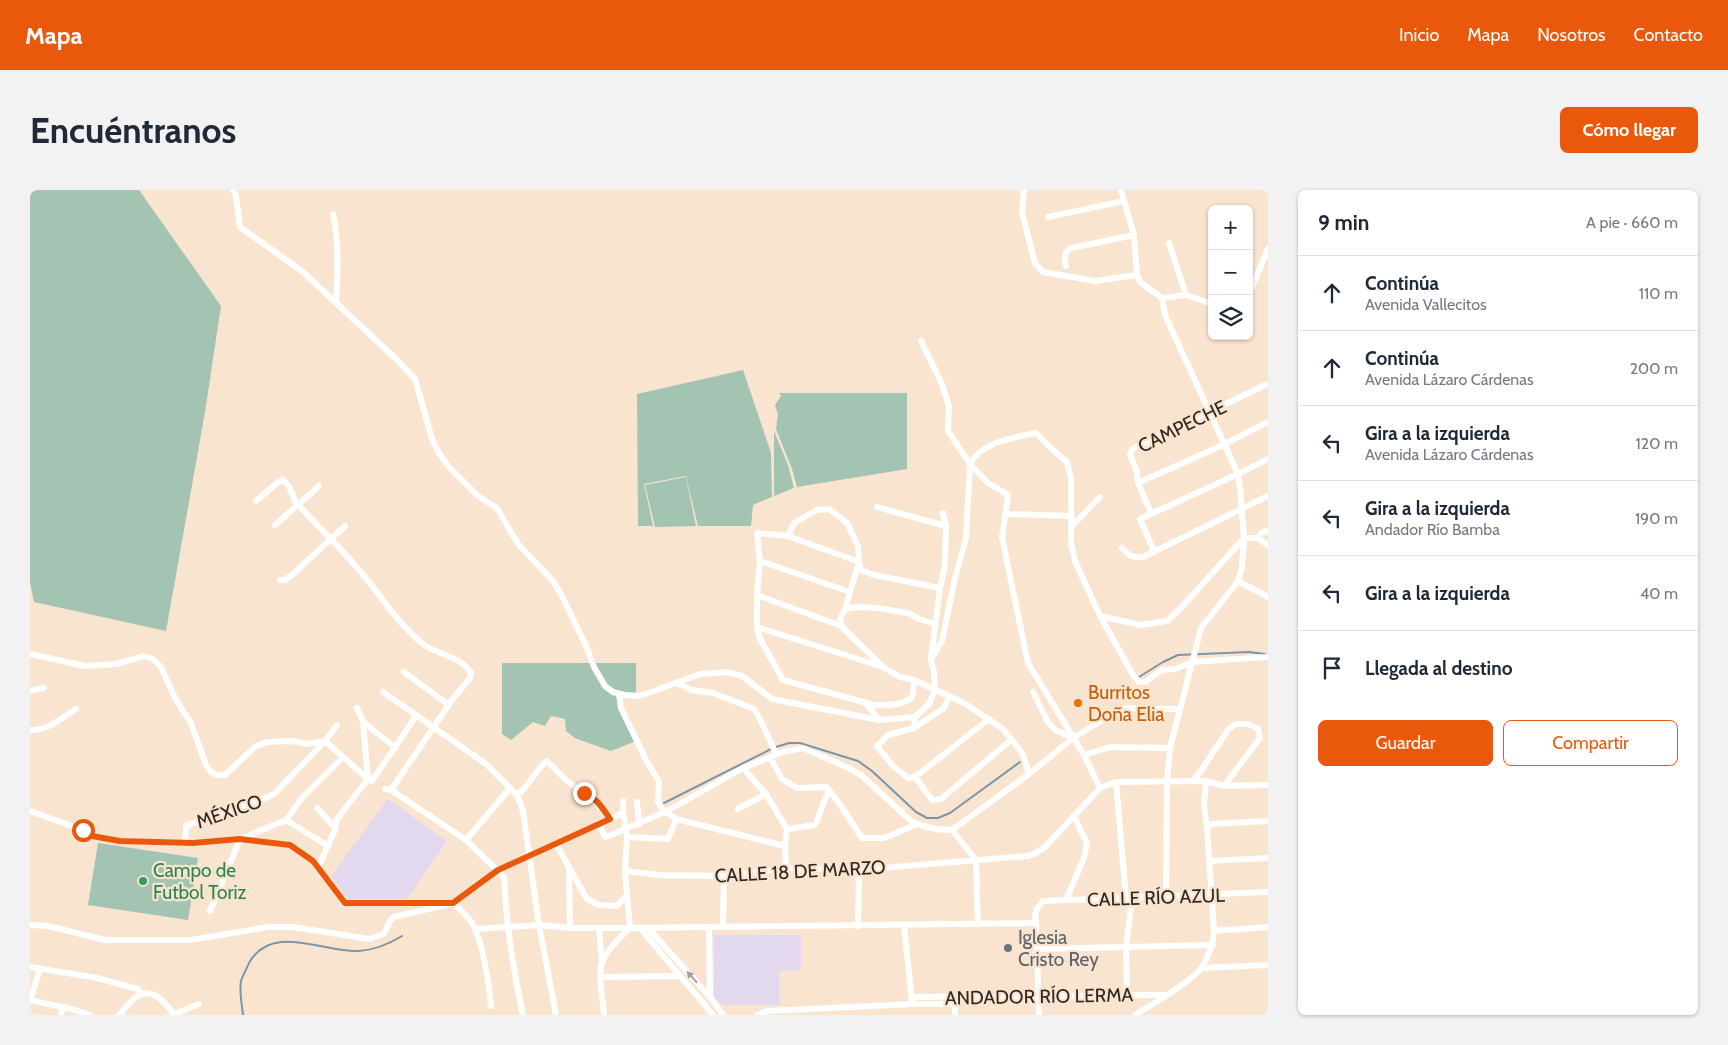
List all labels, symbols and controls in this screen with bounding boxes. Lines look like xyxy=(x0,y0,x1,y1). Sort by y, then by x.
text: Mapa xyxy=(25,21,82,50)
text: Inicio xyxy=(1399,24,1439,46)
text: Mapa xyxy=(1467,24,1509,46)
text: Nosotros xyxy=(1537,24,1606,46)
text: Contacto xyxy=(1634,24,1703,46)
button: Cómo llegar xyxy=(1560,107,1698,153)
text: Encuéntranos xyxy=(30,109,236,152)
map controls xyxy=(1208,205,1253,340)
button: + xyxy=(1208,205,1253,250)
text: 9 min xyxy=(1318,210,1369,235)
text: A pie · 660 m xyxy=(1586,213,1678,232)
button: − xyxy=(1208,250,1253,295)
text: Continúa xyxy=(1365,272,1439,295)
icon: ahead xyxy=(1318,279,1346,307)
text: 110 m xyxy=(1639,284,1678,303)
button: layers xyxy=(1208,295,1253,340)
text: Avenida Vallecitos xyxy=(1365,295,1487,314)
text: Continúa xyxy=(1365,347,1439,370)
icon: ahead xyxy=(1318,354,1346,382)
text: 200 m xyxy=(1630,359,1678,378)
text: Avenida Lázaro Cárdenas xyxy=(1365,370,1534,389)
street label: CAMPECHE xyxy=(1134,395,1230,458)
text: Gira a la izquierda xyxy=(1365,422,1510,445)
icon: left xyxy=(1318,429,1346,457)
text: 120 m xyxy=(1636,434,1678,453)
text: Avenida Lázaro Cárdenas xyxy=(1365,445,1534,464)
text: Gira a la izquierda xyxy=(1365,497,1510,520)
icon: left xyxy=(1318,504,1346,532)
text: 190 m xyxy=(1635,509,1678,528)
text: Andador Río Bamba xyxy=(1365,520,1500,539)
icon: left xyxy=(1318,579,1346,607)
text: Gira a la izquierda xyxy=(1365,582,1510,605)
text: 40 m xyxy=(1640,584,1678,603)
icon: arrive xyxy=(1318,654,1346,682)
text: Llegada al destino xyxy=(1365,657,1512,680)
place label: Burritos Doña Elia xyxy=(1088,681,1164,726)
marker: Burritos Doña Elia xyxy=(1072,697,1084,709)
button: Guardar xyxy=(1318,720,1493,766)
button: Compartir xyxy=(1503,720,1678,766)
route end xyxy=(573,782,596,805)
street label: MÉXICO xyxy=(193,789,265,833)
route start xyxy=(72,819,95,842)
street label: CALLE 18 DE MARZO xyxy=(714,856,886,887)
place label: Campo de Futbol Toriz xyxy=(153,859,246,904)
marker: Campo de Futbol Toriz xyxy=(137,875,149,887)
street label: CALLE RÍO AZUL xyxy=(1087,883,1226,911)
place label: Iglesia Cristo Rey xyxy=(1018,926,1099,971)
marker: Iglesia Cristo Rey xyxy=(1002,942,1014,954)
one-way arrow xyxy=(687,971,698,984)
street label: ANDADOR RÍO LERMA xyxy=(945,982,1134,1010)

